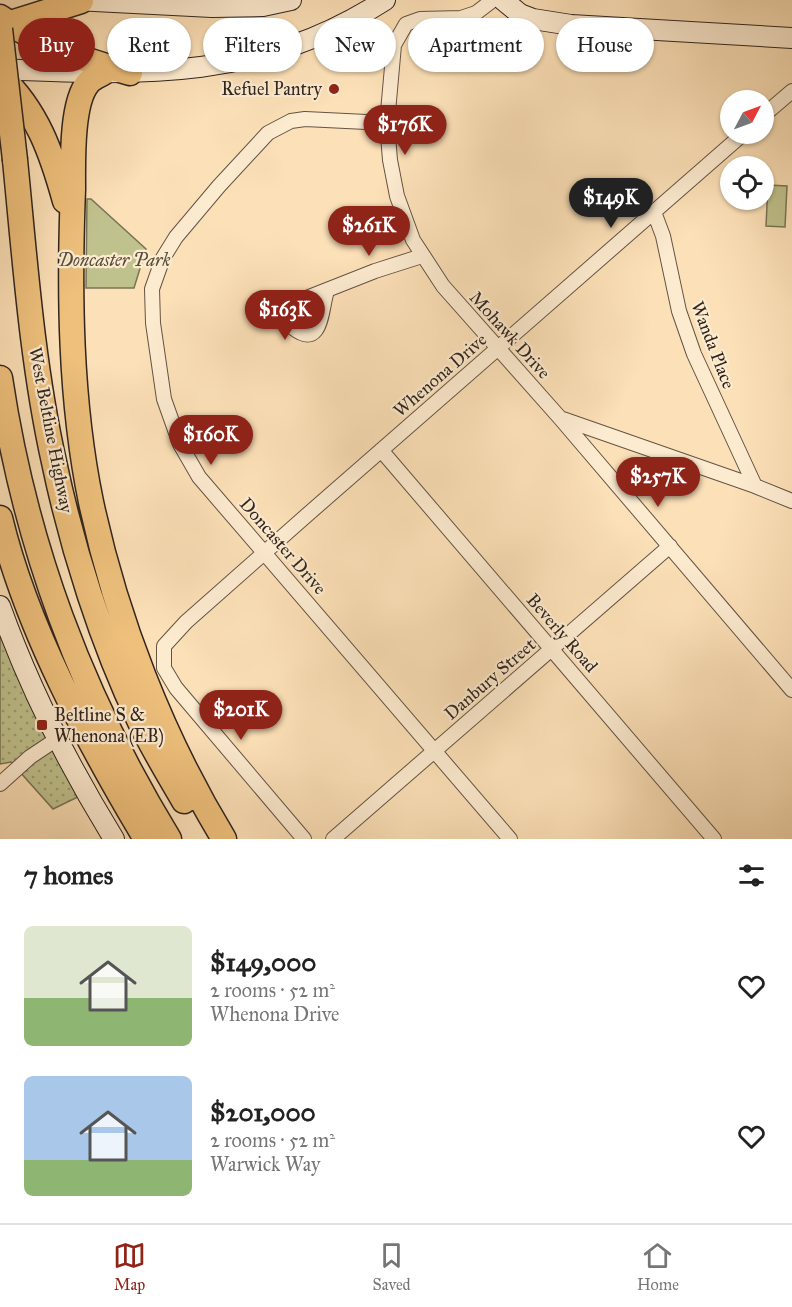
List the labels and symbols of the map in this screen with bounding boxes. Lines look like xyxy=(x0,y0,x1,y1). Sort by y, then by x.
place label: Refuel Pantry xyxy=(221,78,323,100)
marker: Refuel Pantry xyxy=(327,82,341,96)
north arrow xyxy=(720,90,774,144)
pin: $176K xyxy=(363,105,447,156)
pin: $149K xyxy=(569,178,653,229)
pin: $261K xyxy=(327,206,411,257)
park label: Doncaster Park xyxy=(57,249,171,271)
street label: Mohawk Drive xyxy=(465,287,555,383)
pin: $163K xyxy=(243,290,327,341)
street label: Wanda Place xyxy=(686,298,740,392)
street label: Whenona Drive xyxy=(389,328,491,422)
street label: West Beltline Highway xyxy=(23,345,78,516)
pin: $160K xyxy=(169,415,253,466)
pin: $257K xyxy=(616,457,700,508)
street label: Doncaster Drive xyxy=(235,493,331,599)
street label: Beverly Road xyxy=(522,589,602,677)
street label: Danbury Street xyxy=(440,633,541,725)
pin: $201K xyxy=(199,690,283,741)
place label: Beltline S & Whenona (EB) xyxy=(54,704,164,748)
marker: Beltline S & Whenona (EB) xyxy=(35,718,49,732)

